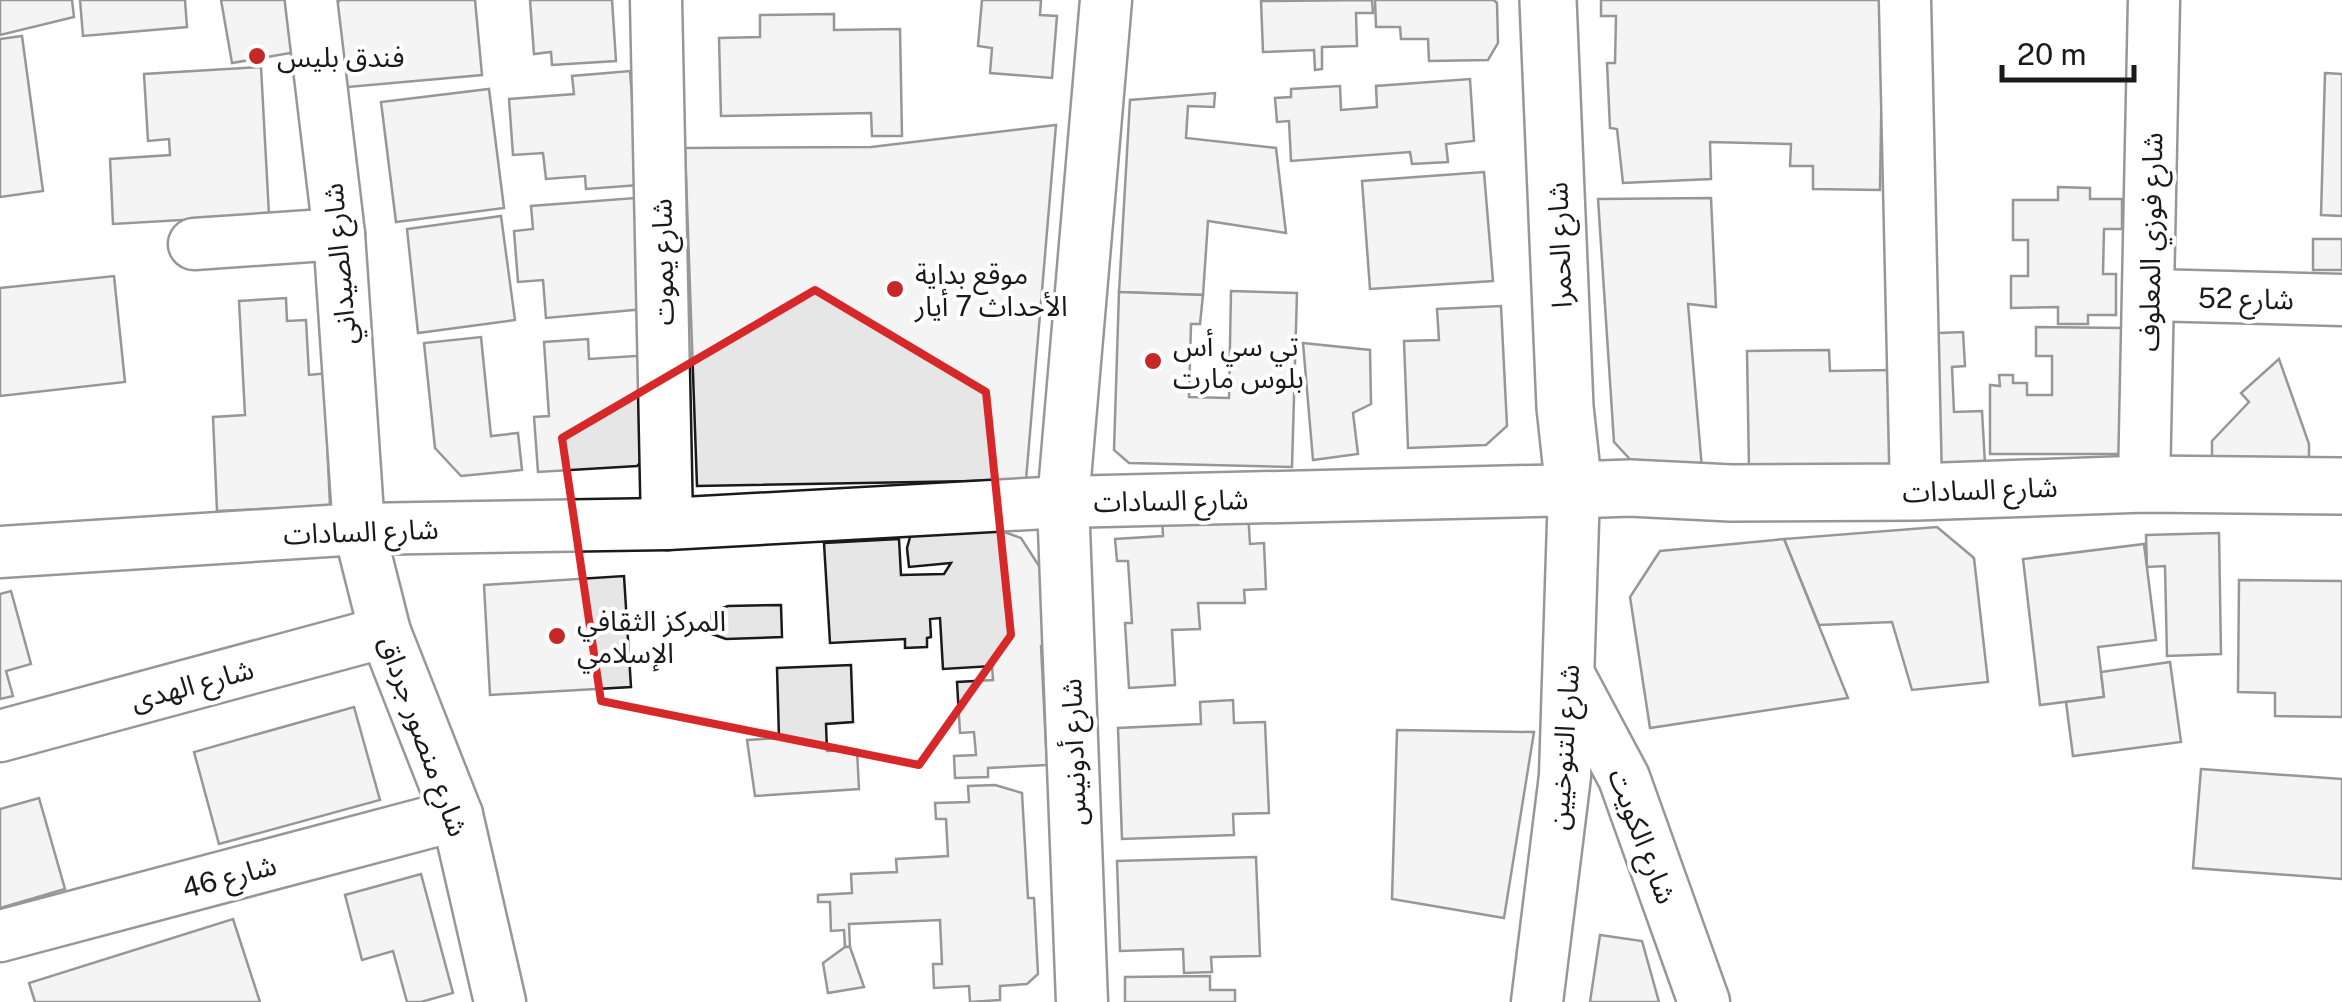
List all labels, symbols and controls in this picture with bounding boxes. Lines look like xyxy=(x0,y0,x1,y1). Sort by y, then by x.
scale bar xyxy=(2002,20,2134,82)
text: 20 m xyxy=(2017,36,2086,72)
place label: فندق بليس xyxy=(277,40,404,74)
marker: فندق بليس xyxy=(246,45,268,67)
street label: شارع فوزي المعلوف xyxy=(2132,132,2174,352)
street label: شارع الصيداني xyxy=(316,181,368,346)
street label: شارع الحمرا xyxy=(1540,181,1583,309)
street label: شارع يموت xyxy=(644,198,685,326)
place label: موقع بداية الأحداث 7 أيار xyxy=(914,257,1068,323)
marker: موقع بداية الأحداث 7 أيار xyxy=(884,278,906,300)
street label: شارع 52 xyxy=(2198,281,2294,320)
place label: تي سي أس بلوس مارت xyxy=(1173,328,1304,395)
marker: تي سي أس بلوس مارت xyxy=(1142,350,1164,372)
street label: شارع السادات xyxy=(1902,470,2058,513)
street label: شارع السادات xyxy=(1093,482,1249,523)
street label: شارع السادات xyxy=(283,512,439,555)
place label: المركز الثقافي الإسلامي xyxy=(577,604,726,674)
marker: المركز الثقافي الإسلامي xyxy=(546,625,568,647)
street label: شارع منصور جرداق xyxy=(368,631,476,842)
street label: شارع الهدى xyxy=(127,652,258,721)
street label: شارع التنوخيين xyxy=(1541,663,1590,832)
street label: شارع أدونيس xyxy=(1053,678,1097,826)
street label: شارع الكويت xyxy=(1598,764,1684,910)
street label: شارع 46 xyxy=(178,848,281,909)

